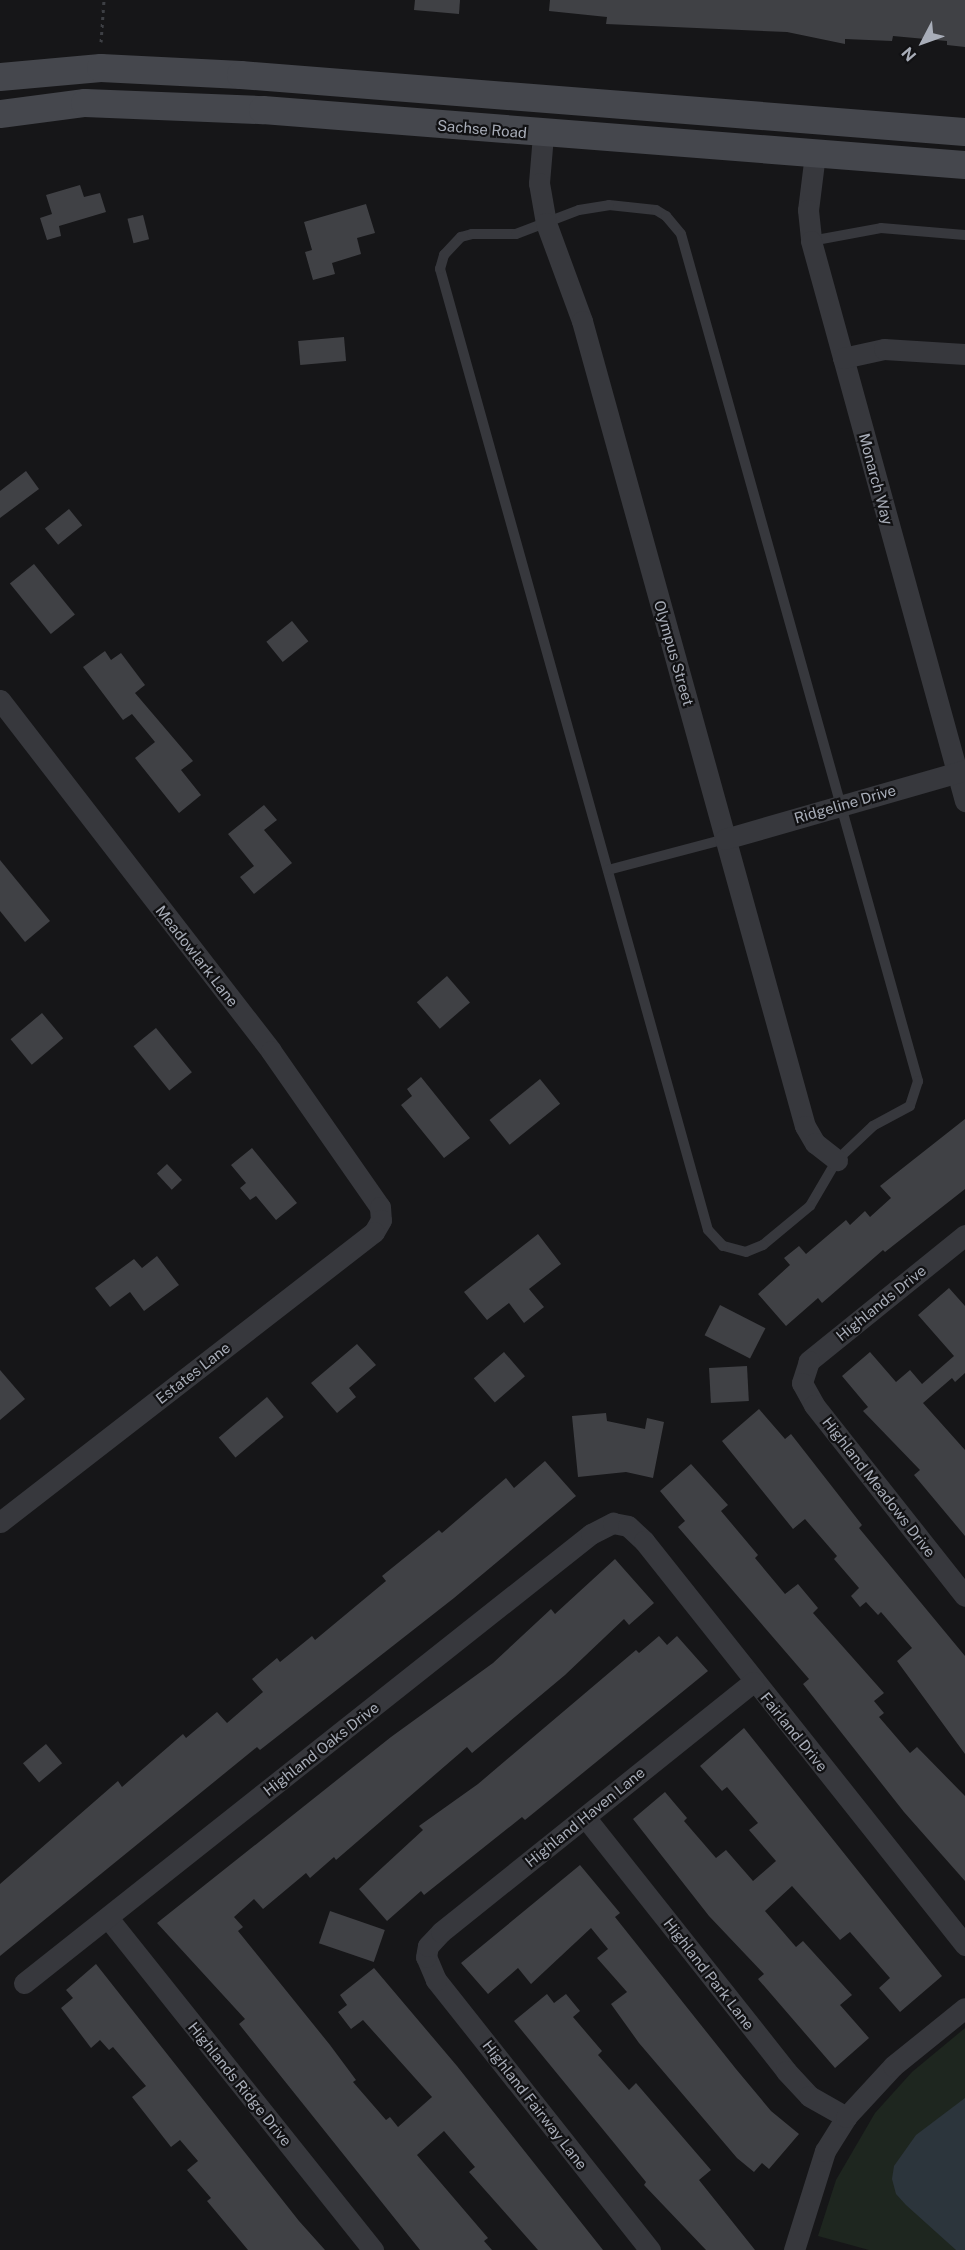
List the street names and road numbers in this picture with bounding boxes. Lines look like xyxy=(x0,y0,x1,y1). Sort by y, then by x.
street label: Sachse Road xyxy=(436,116,528,142)
street label: Monarch Way xyxy=(855,431,897,527)
street label: Olympus Street xyxy=(650,598,698,708)
street label: Ridgeline Drive xyxy=(792,781,898,827)
street label: Meadowlark Lane xyxy=(152,902,242,1010)
street label: Highlands Drive xyxy=(832,1261,930,1345)
street label: Estates Lane xyxy=(152,1338,234,1408)
street label: Highland Meadows Drive xyxy=(819,1413,939,1561)
street label: Fairland Drive xyxy=(757,1689,831,1775)
street label: Highland Oaks Drive xyxy=(260,1698,382,1800)
street label: Highland Haven Lane xyxy=(522,1763,648,1871)
street label: Highland Park Lane xyxy=(660,1915,758,2033)
street label: Highlands Ridge Drive xyxy=(184,2018,296,2150)
street label: Highland Fairway Lane xyxy=(479,2037,591,2173)

